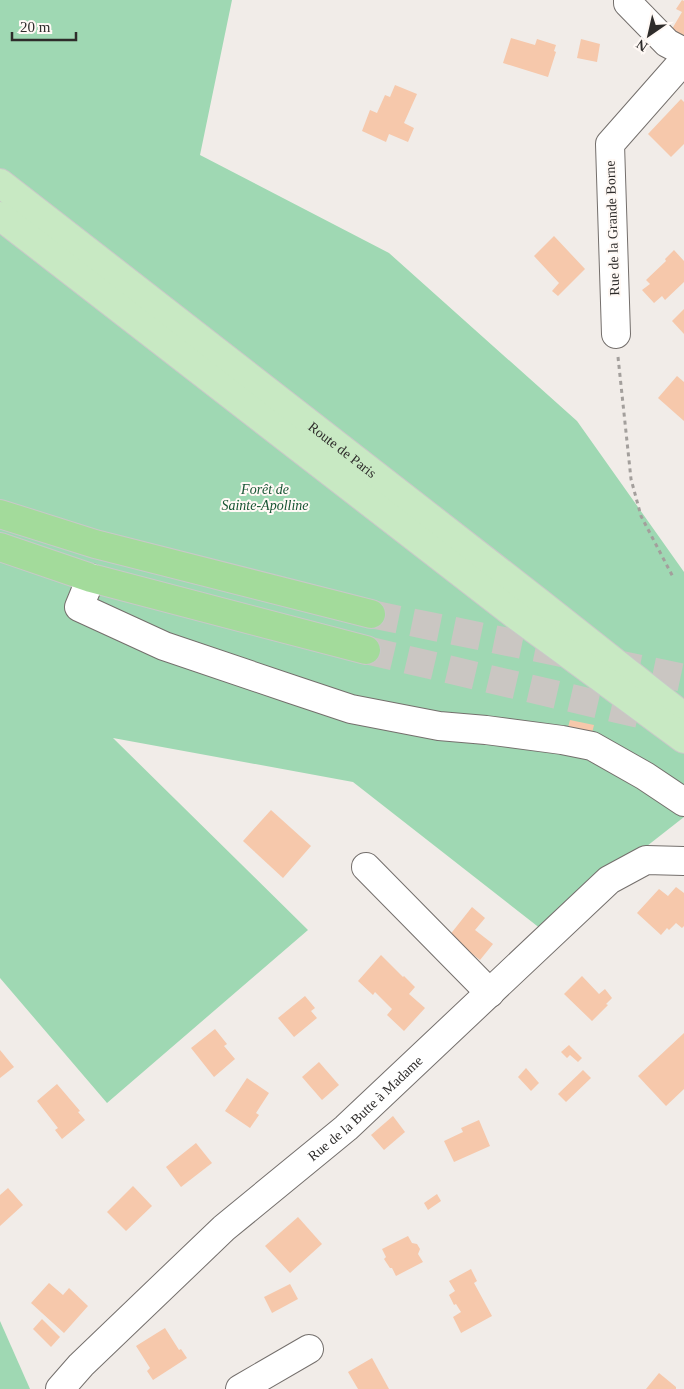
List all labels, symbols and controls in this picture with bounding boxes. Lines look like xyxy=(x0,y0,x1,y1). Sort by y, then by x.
scale bar xyxy=(12,10,76,42)
north arrow xyxy=(624,10,674,60)
text: 20 m xyxy=(20,19,51,35)
text: N xyxy=(634,36,650,54)
street label: Rue de la Grande Borne xyxy=(603,160,622,296)
street label: Route de Paris xyxy=(305,419,379,481)
park label: Forêt de Sainte-Apolline xyxy=(221,482,309,513)
street label: Rue de la Butte à Madame xyxy=(305,1053,426,1164)

